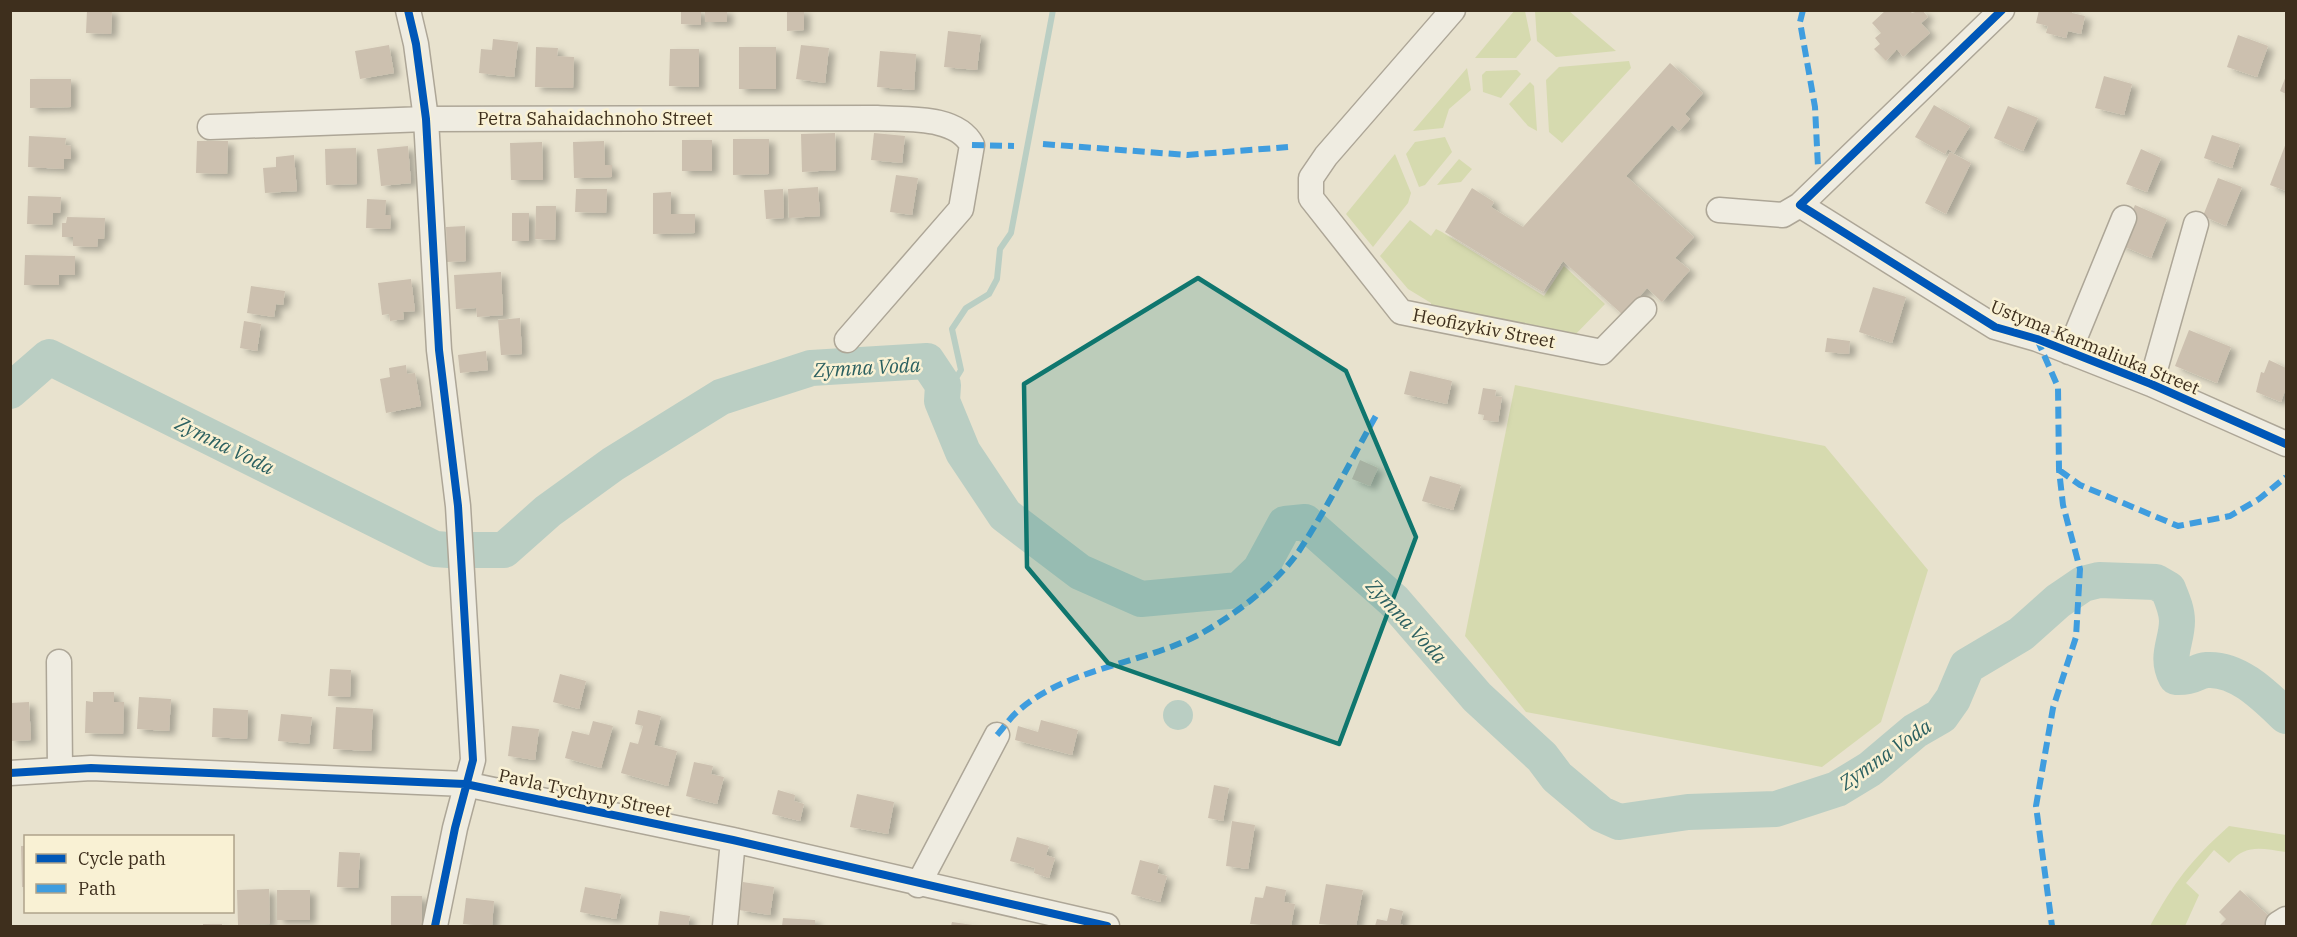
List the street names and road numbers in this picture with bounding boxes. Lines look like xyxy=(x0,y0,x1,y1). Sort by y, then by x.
street label: Petra Sahaidachnoho Street xyxy=(477,107,713,130)
street label: Ustyma Karmaliuka Street xyxy=(1987,294,2203,400)
street label: Heofizykiv Street xyxy=(1411,303,1557,353)
street label: Pavla Tychyny Street xyxy=(496,763,674,823)

